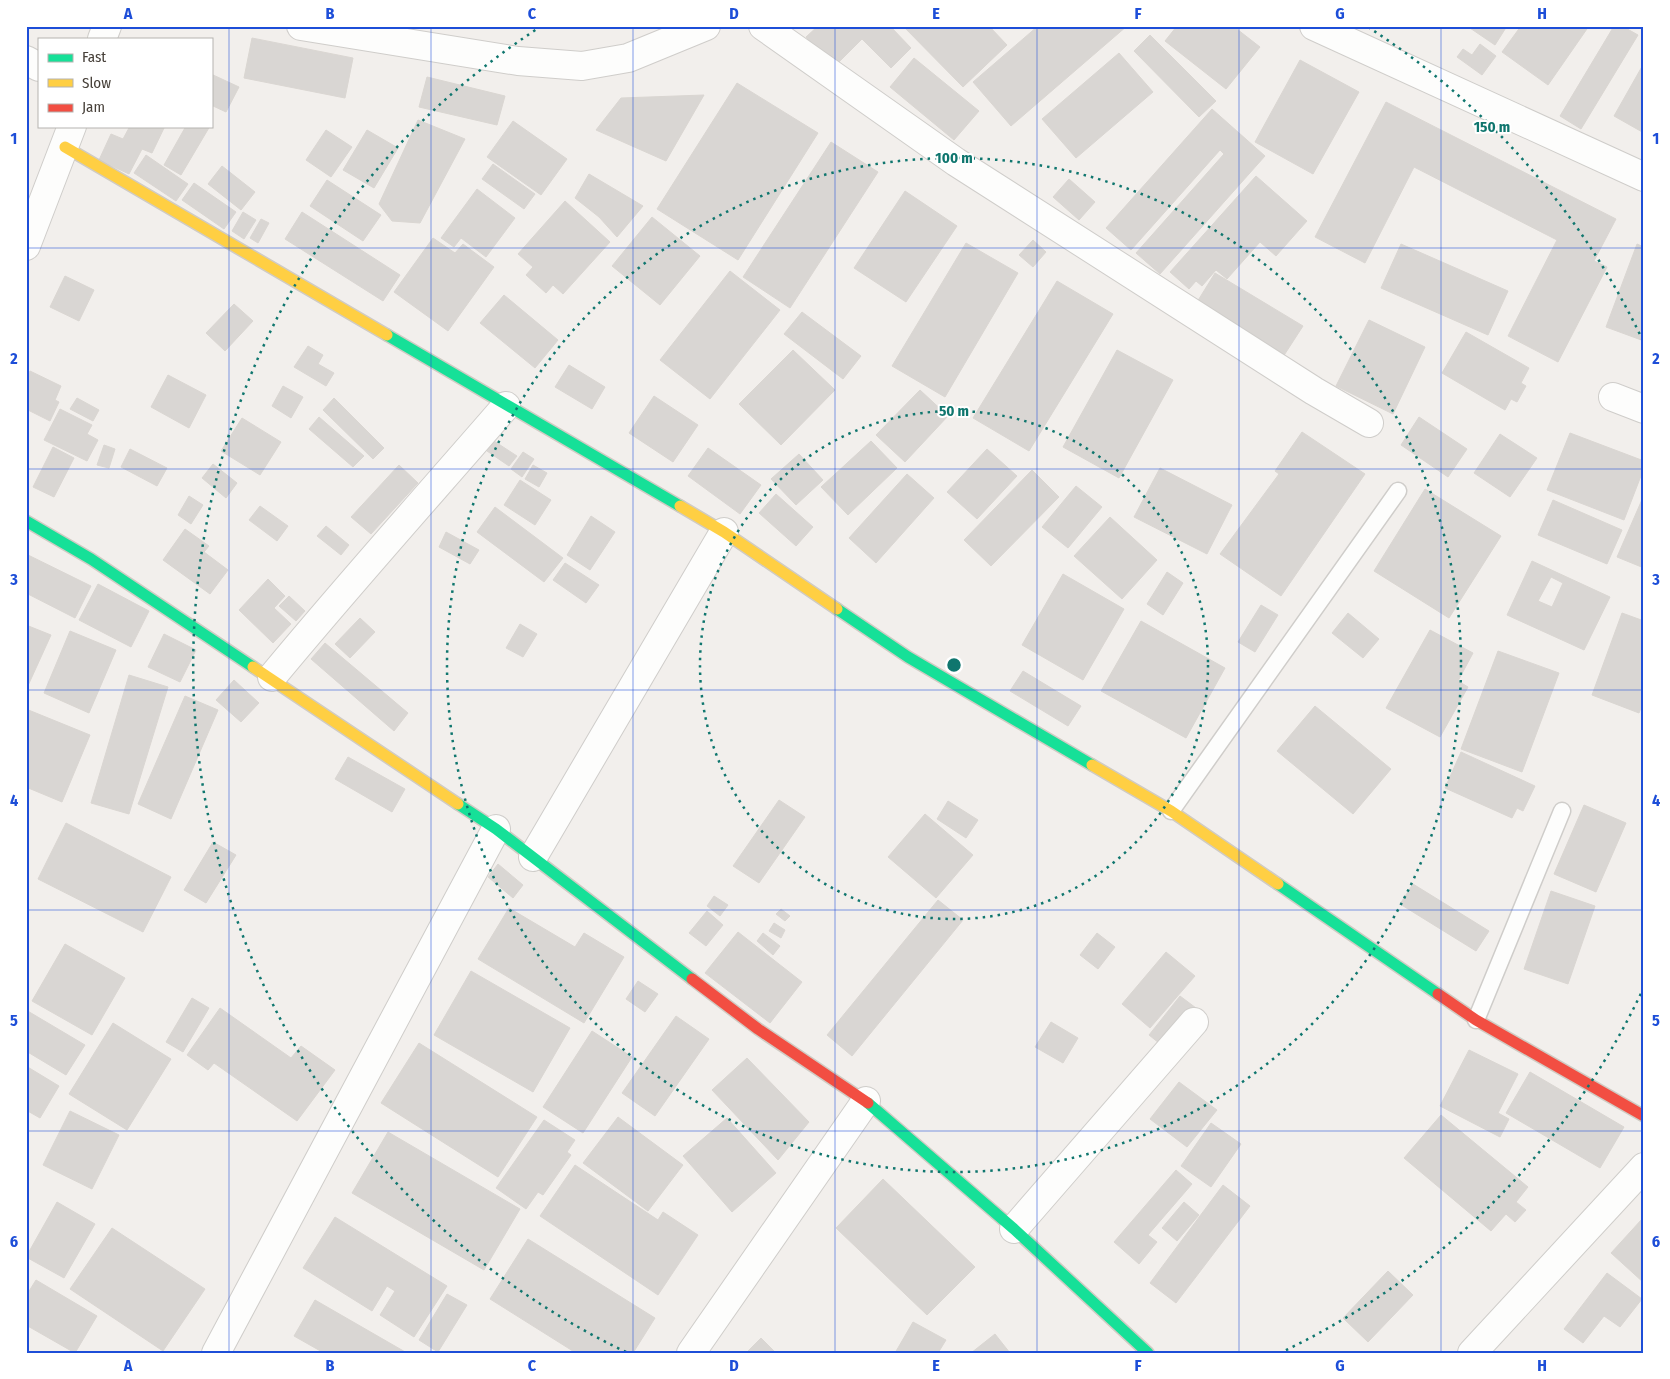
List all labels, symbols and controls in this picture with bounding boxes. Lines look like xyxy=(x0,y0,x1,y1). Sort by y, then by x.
text: A xyxy=(123,4,133,23)
text: B xyxy=(326,4,335,23)
text: C xyxy=(528,4,537,23)
text: D xyxy=(729,4,739,23)
text: E xyxy=(932,4,940,23)
text: F xyxy=(1134,4,1142,23)
text: G xyxy=(1335,4,1345,23)
text: H xyxy=(1537,4,1547,23)
legend xyxy=(38,38,212,128)
text: Fast xyxy=(82,48,106,66)
text: Slow xyxy=(82,74,111,92)
text: Jam xyxy=(82,98,105,116)
text: 150 m xyxy=(1474,118,1510,136)
text: 1 xyxy=(11,129,17,148)
text: 1 xyxy=(1653,129,1659,148)
text: 100 m xyxy=(935,149,973,167)
text: 2 xyxy=(9,349,18,368)
text: 2 xyxy=(1651,349,1660,368)
text: 50 m xyxy=(939,402,969,420)
text: 3 xyxy=(9,570,18,589)
text: 3 xyxy=(1651,570,1660,589)
centre of rings xyxy=(945,656,963,674)
text: 4 xyxy=(10,791,18,810)
text: 4 xyxy=(1652,791,1660,810)
text: 5 xyxy=(10,1011,18,1030)
text: 5 xyxy=(1652,1011,1660,1030)
text: 6 xyxy=(10,1232,18,1251)
text: 6 xyxy=(1652,1232,1660,1251)
text: A xyxy=(123,1356,133,1375)
text: B xyxy=(326,1356,335,1375)
text: C xyxy=(528,1356,537,1375)
text: D xyxy=(729,1356,739,1375)
text: E xyxy=(932,1356,940,1375)
text: F xyxy=(1134,1356,1142,1375)
text: G xyxy=(1335,1356,1345,1375)
text: H xyxy=(1537,1356,1547,1375)

